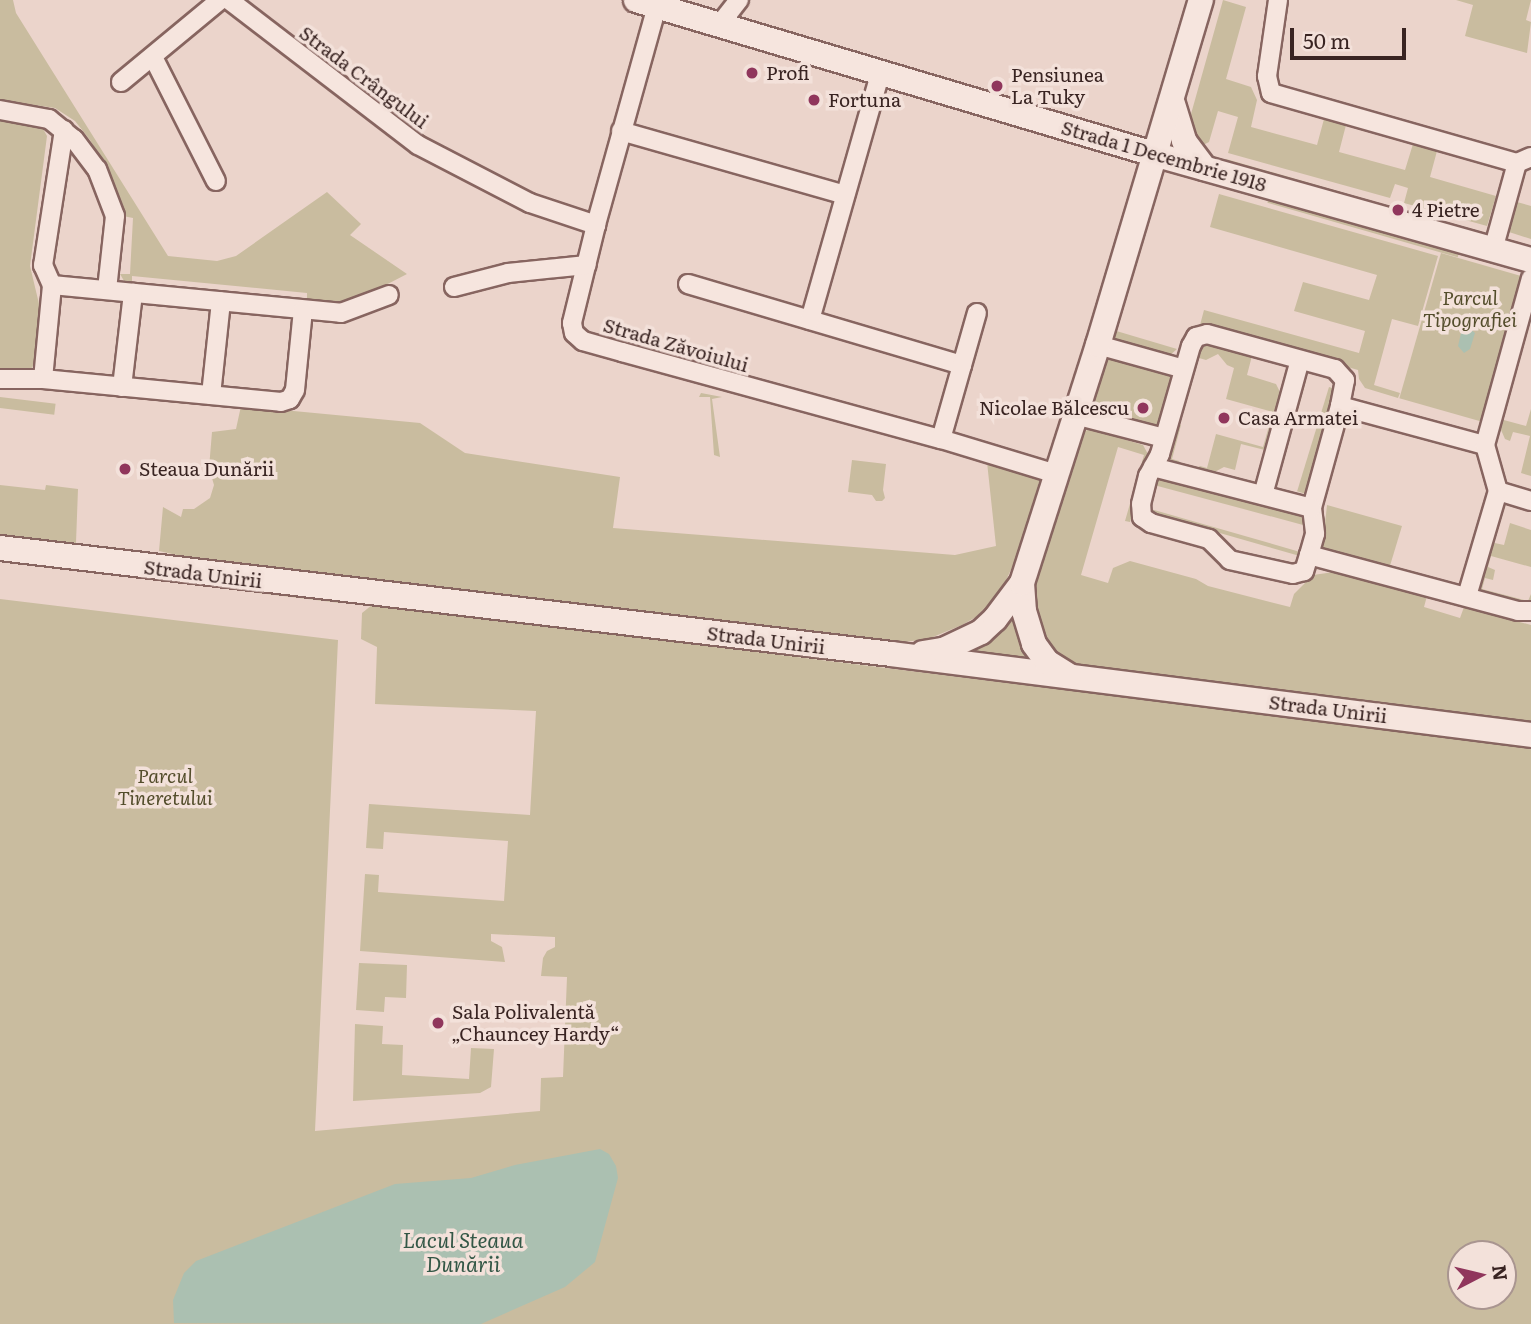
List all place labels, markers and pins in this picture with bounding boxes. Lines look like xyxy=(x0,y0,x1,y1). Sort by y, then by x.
place label: Profi xyxy=(766,62,810,84)
place label: Pensiunea La Tuky xyxy=(1011,64,1104,108)
marker: Profi xyxy=(744,65,760,81)
marker: Pensiunea La Tuky xyxy=(989,78,1005,94)
place label: Fortuna xyxy=(828,89,901,111)
marker: Fortuna xyxy=(806,92,822,108)
place label: 4 Pietre xyxy=(1412,199,1480,221)
marker: 4 Pietre xyxy=(1390,202,1406,218)
place label: Nicolae Bălcescu xyxy=(979,397,1129,419)
marker: Nicolae Bălcescu xyxy=(1135,400,1151,416)
place label: Casa Armatei xyxy=(1238,407,1358,429)
marker: Casa Armatei xyxy=(1216,410,1232,426)
place label: Steaua Dunării xyxy=(139,458,274,480)
marker: Steaua Dunării xyxy=(117,461,133,477)
place label: Sala Polivalentă „Chauncey Hardy“ xyxy=(452,1001,620,1045)
marker: Sala Polivalentă „Chauncey Hardy“ xyxy=(430,1015,446,1031)

